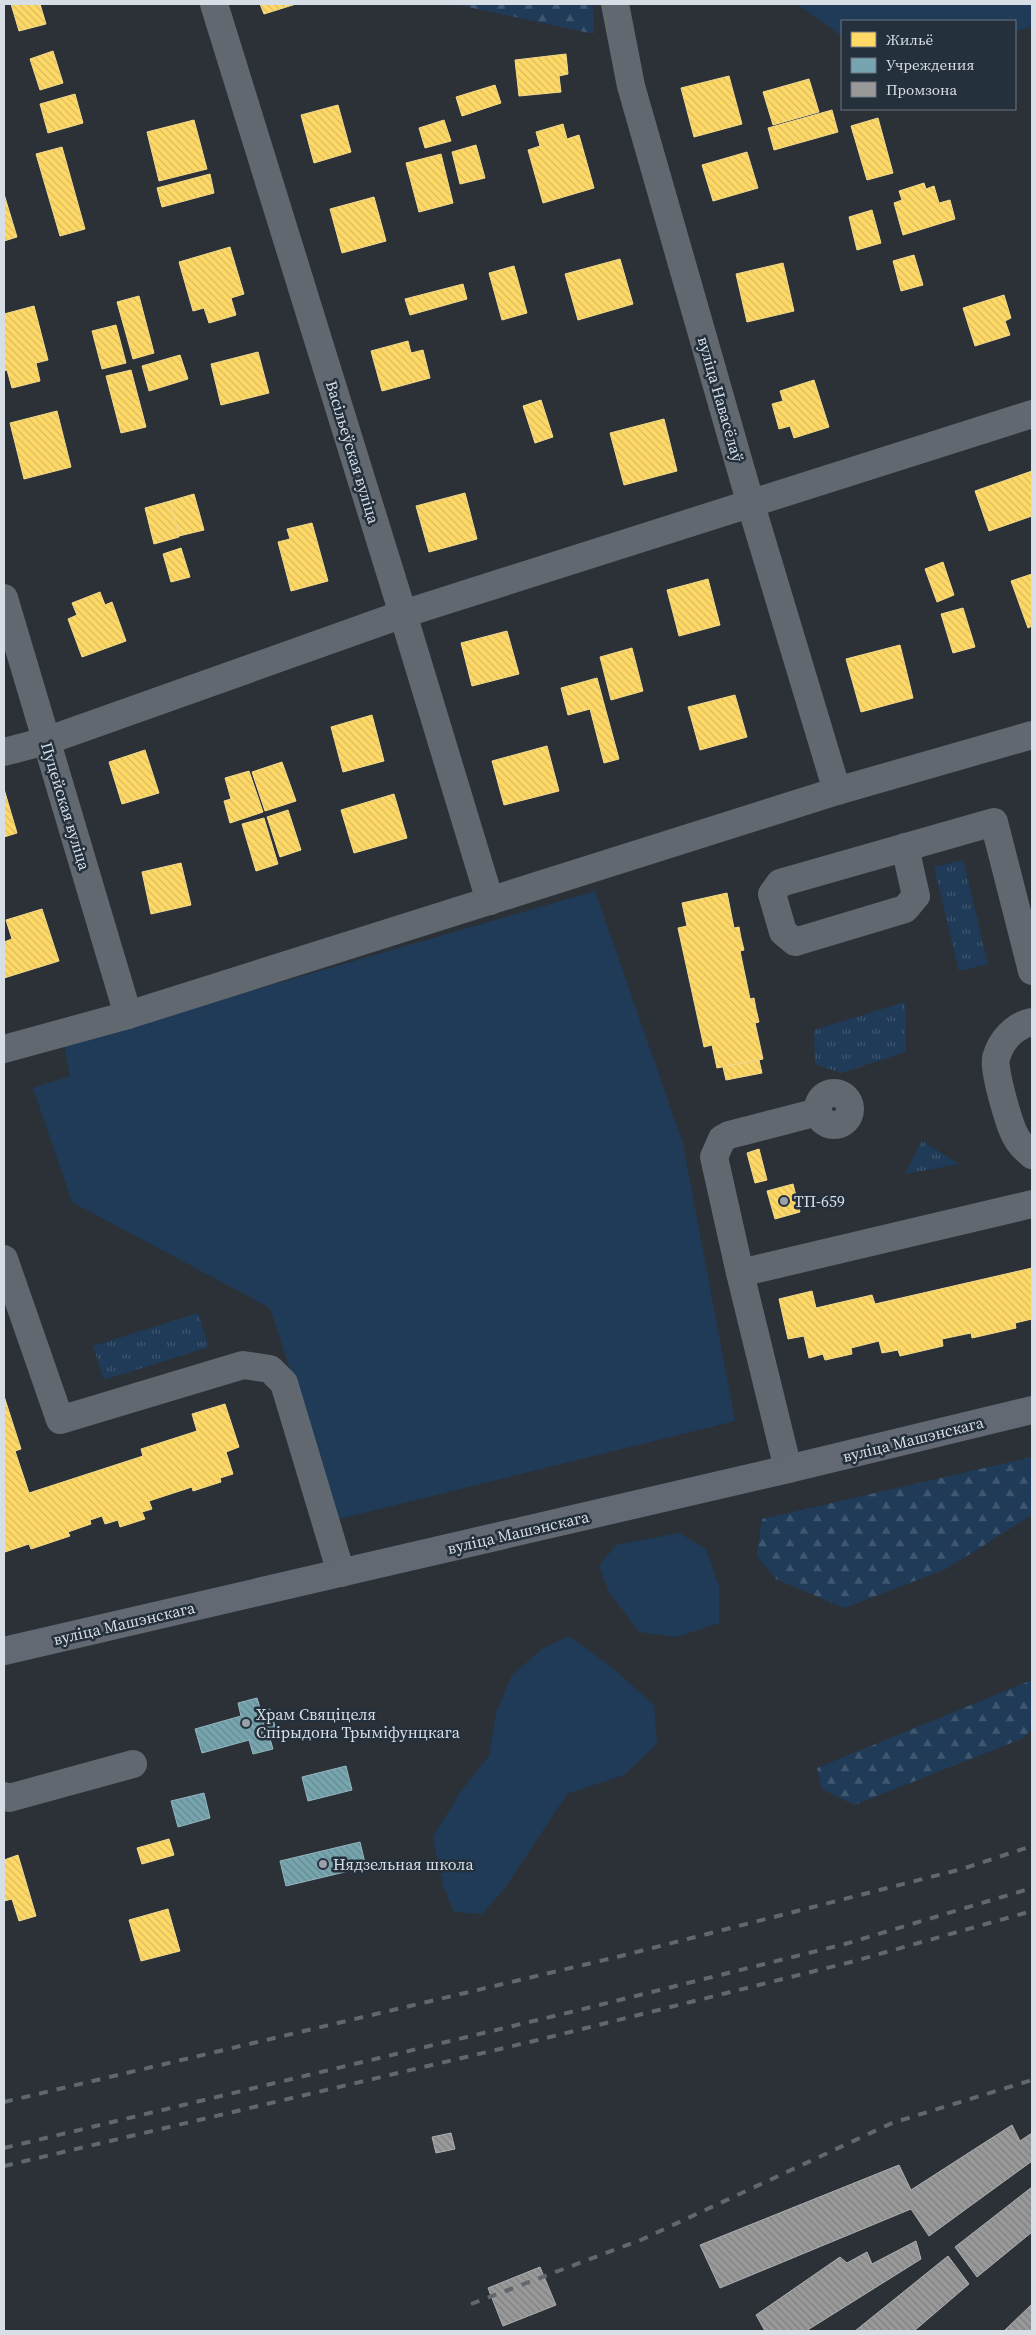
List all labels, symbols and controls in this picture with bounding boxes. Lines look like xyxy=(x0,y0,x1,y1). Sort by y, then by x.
legend xyxy=(841,20,1016,110)
text: Жильё xyxy=(886,29,934,50)
text: Учреждения xyxy=(886,54,974,75)
text: Промзона xyxy=(886,79,957,100)
street label: вуліца Навасёлаў xyxy=(693,334,750,465)
street label: Васільеўская вуліца xyxy=(321,378,385,527)
street label: Пуцейская вуліца xyxy=(36,739,96,874)
place label: ТП-659 xyxy=(794,1190,845,1212)
marker: ТП-659 xyxy=(778,1195,790,1207)
street label: вуліца Машэнскага xyxy=(840,1411,987,1467)
street label: вуліца Машэнскага xyxy=(445,1505,592,1559)
street label: вуліца Машэнскага xyxy=(51,1596,198,1650)
place label: Храм Свяціцеля Спірыдона Трыміфунцкага xyxy=(256,1703,461,1743)
marker: Храм Свяціцеля Спірыдона Трыміфунцкага xyxy=(240,1717,252,1729)
place label: Нядзельная школа xyxy=(333,1853,474,1875)
marker: Нядзельная школа xyxy=(317,1858,329,1870)

